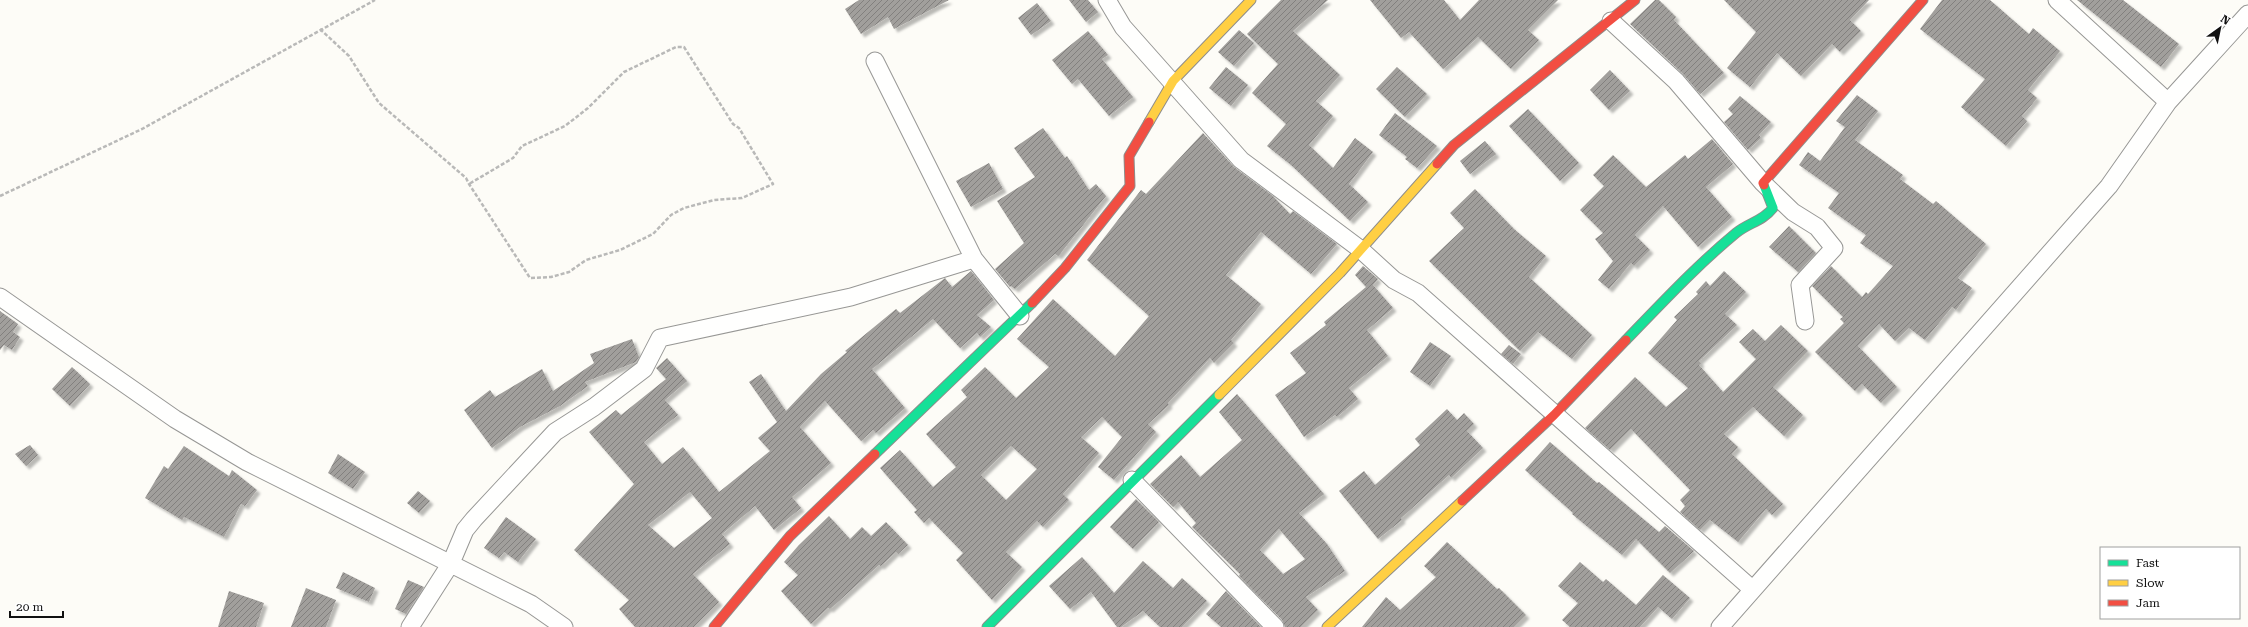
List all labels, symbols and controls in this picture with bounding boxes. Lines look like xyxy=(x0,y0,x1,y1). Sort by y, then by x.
north arrow xyxy=(2200,8,2240,48)
text: N xyxy=(2218,12,2233,28)
legend xyxy=(2100,547,2240,619)
text: Fast xyxy=(2136,556,2160,570)
text: Slow xyxy=(2136,576,2164,590)
scale bar xyxy=(10,593,63,619)
text: Jam xyxy=(2136,596,2160,610)
text: 20 m xyxy=(16,600,43,614)

